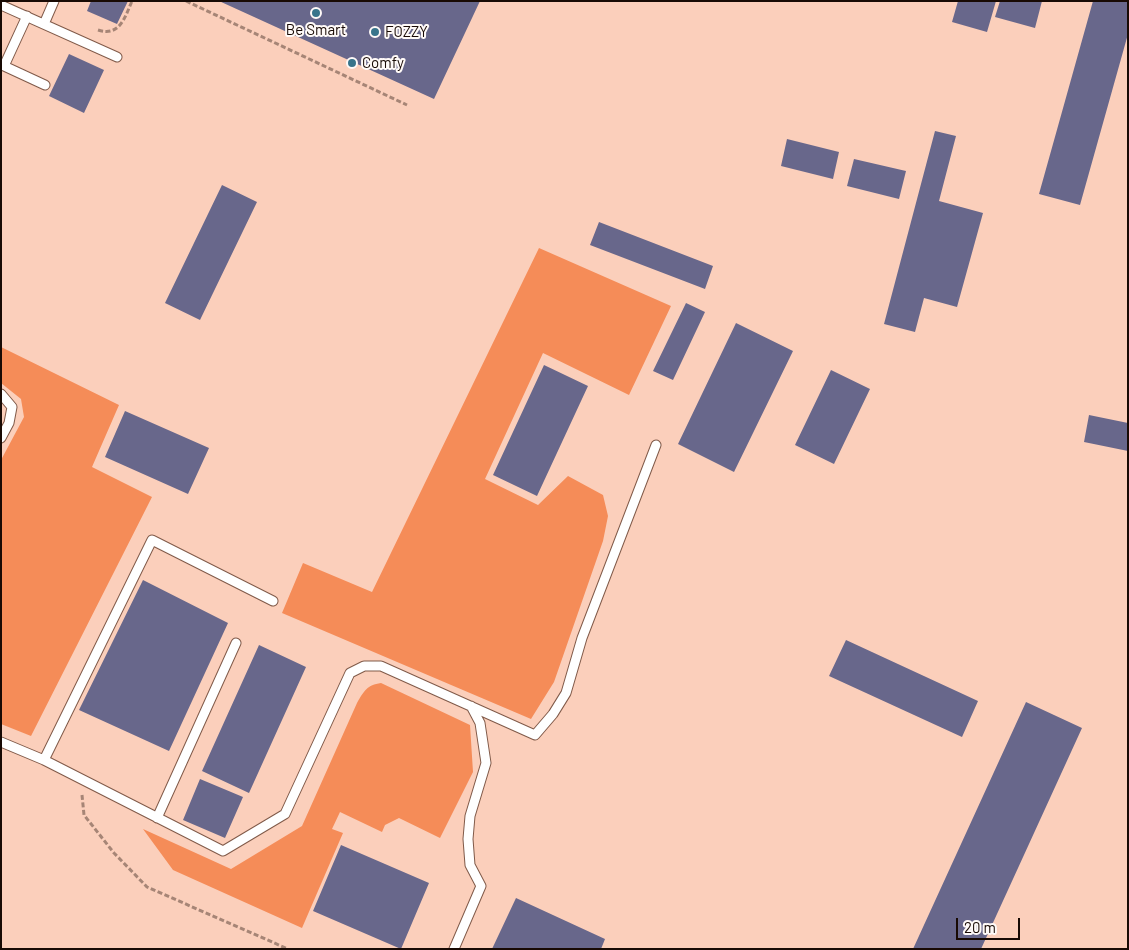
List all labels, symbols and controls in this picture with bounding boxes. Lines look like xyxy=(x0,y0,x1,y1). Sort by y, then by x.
marker: Be Smart xyxy=(310,7,322,19)
place label: Be Smart xyxy=(286,21,346,39)
place label: FOZZY xyxy=(385,23,428,41)
marker: FOZZY xyxy=(369,26,381,38)
place label: Comfy xyxy=(362,54,404,72)
marker: Comfy xyxy=(346,57,358,69)
scale bar xyxy=(959,908,1023,940)
text: 20 m xyxy=(964,918,996,936)

